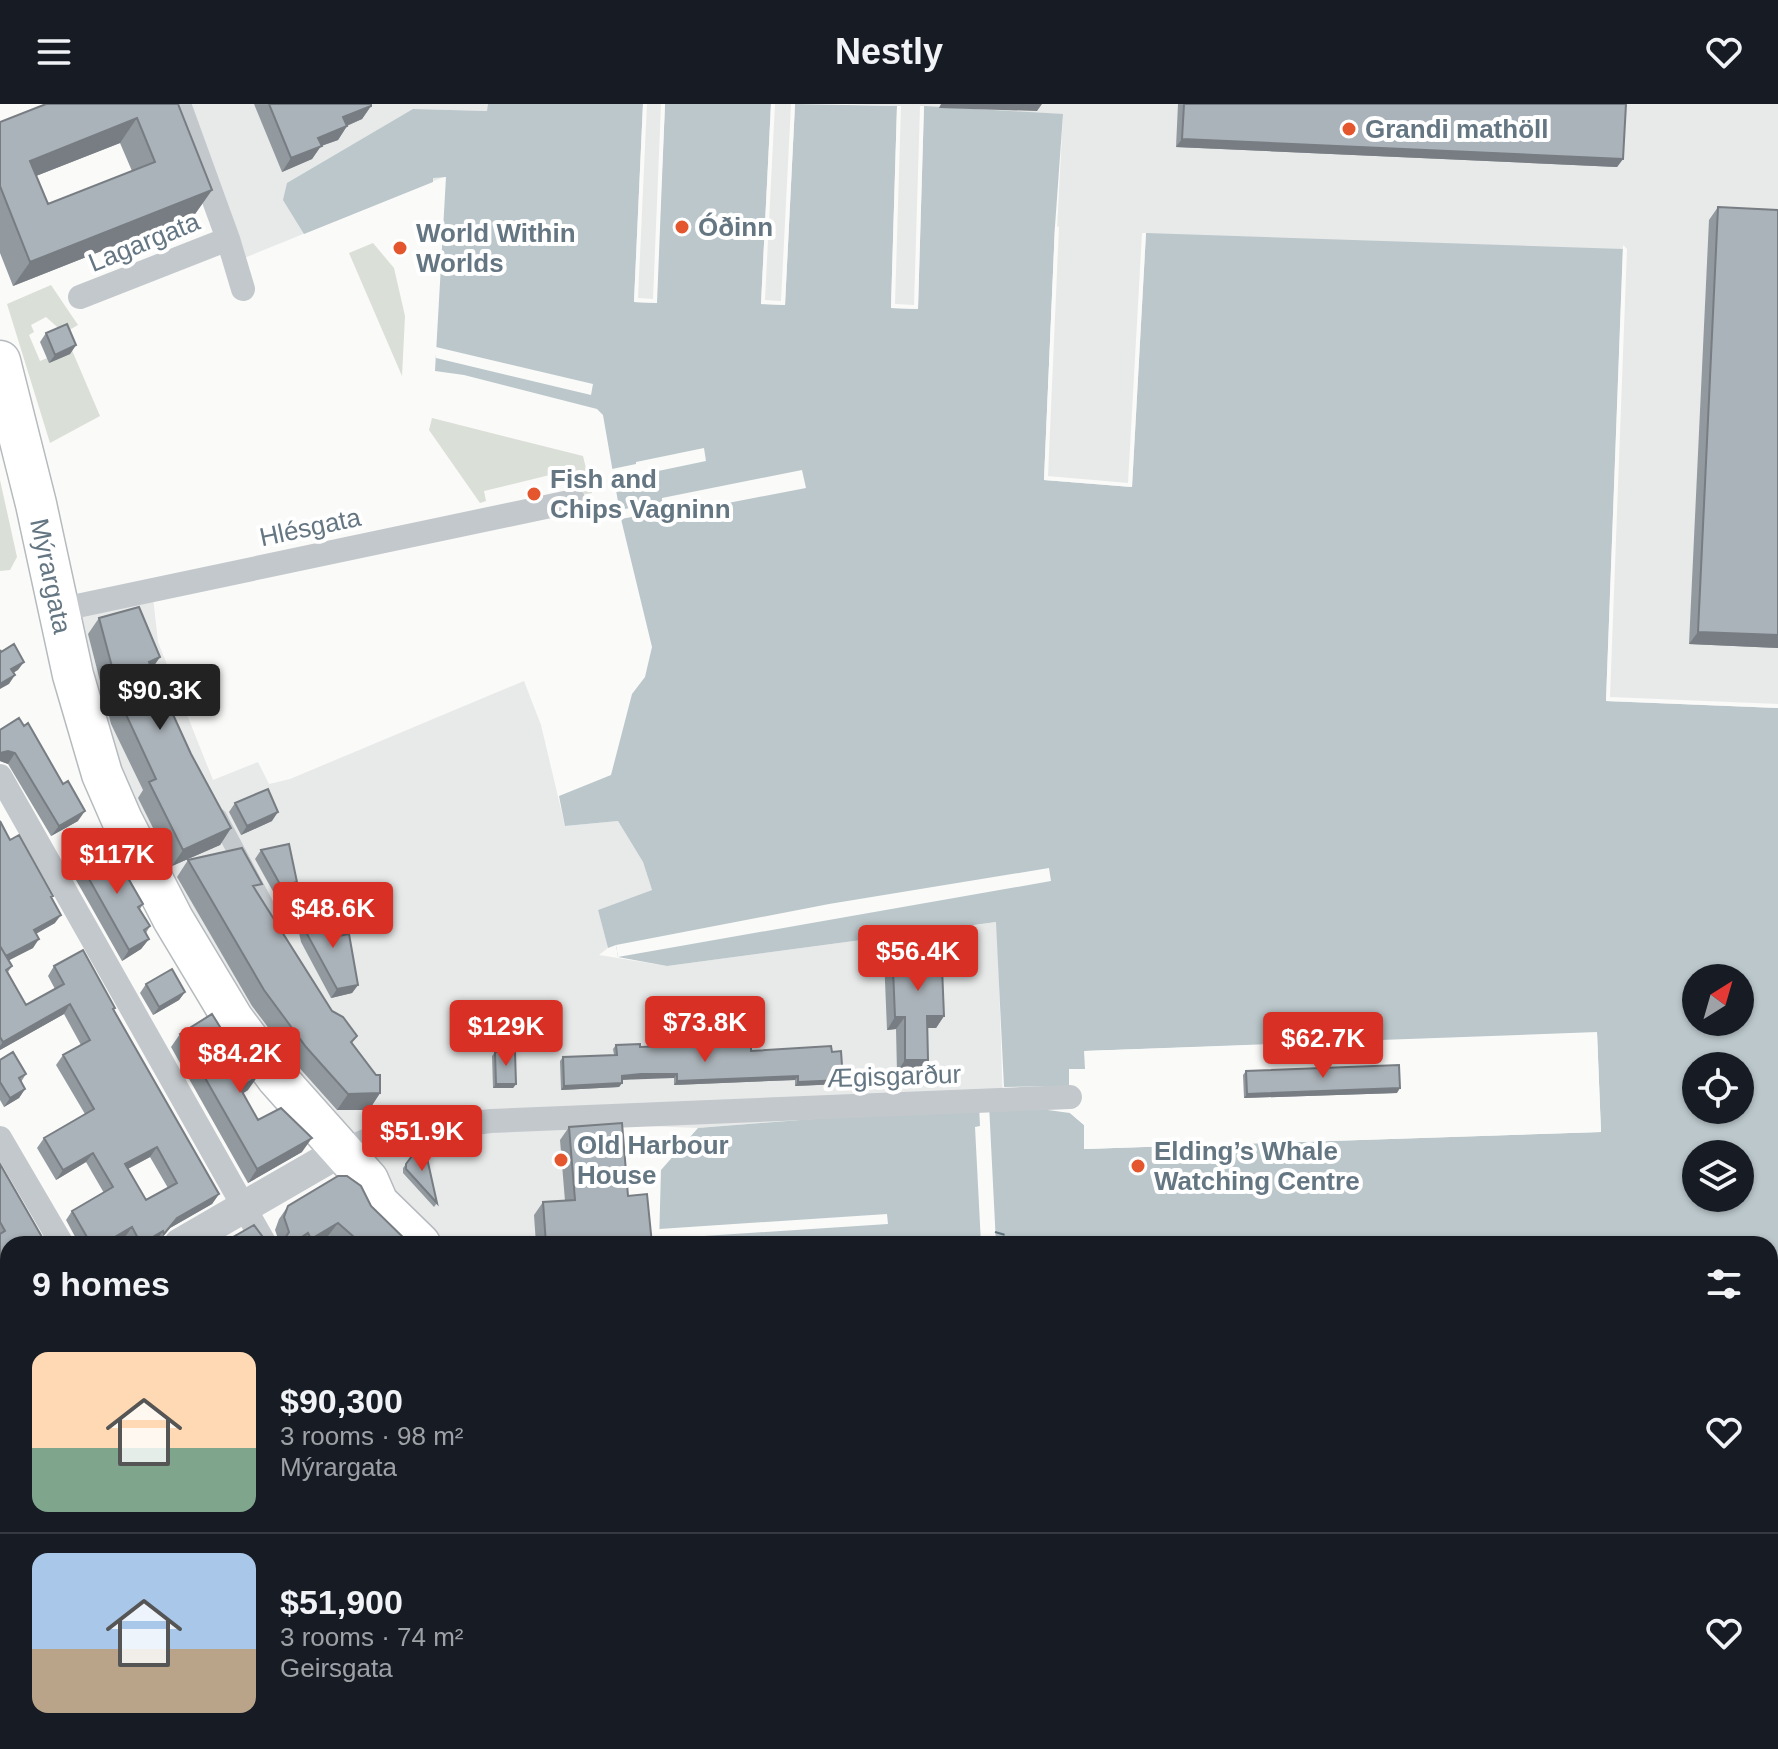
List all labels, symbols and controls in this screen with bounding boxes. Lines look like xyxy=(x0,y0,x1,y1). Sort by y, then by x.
icon: menu xyxy=(32,30,76,74)
icon: heart xyxy=(1702,30,1746,74)
text: Nestly xyxy=(835,31,943,72)
place label: Grandi mathöll xyxy=(1365,114,1548,144)
marker: Grandi mathöll xyxy=(1340,120,1358,138)
street label: Lagargata xyxy=(84,206,204,278)
place label: Óðinn xyxy=(698,212,773,242)
place label: World Within Worlds xyxy=(416,218,576,278)
marker: Óðinn xyxy=(673,218,691,236)
marker: World Within Worlds xyxy=(391,239,409,257)
place label: Fish and Chips Vagninn xyxy=(550,464,731,524)
marker: Fish and Chips Vagninn xyxy=(525,485,543,503)
street label: Hlésgata xyxy=(257,502,364,552)
street label: Mýrargata xyxy=(24,516,78,637)
pin: $90.3K xyxy=(95,664,225,732)
text: $90.3K xyxy=(118,675,202,705)
pin: $117K xyxy=(61,828,173,896)
text: $117K xyxy=(79,839,155,869)
pin: $48.6K xyxy=(268,882,398,950)
text: $48.6K xyxy=(291,893,375,923)
pin: $56.4K xyxy=(853,925,983,993)
text: $56.4K xyxy=(876,936,960,966)
north arrow xyxy=(1682,964,1754,1036)
map controls xyxy=(1682,964,1754,1212)
pin: $73.8K xyxy=(640,996,770,1064)
pin: $129K xyxy=(450,1000,562,1068)
text: $73.8K xyxy=(663,1007,747,1037)
text: $129K xyxy=(468,1011,544,1041)
pin: $62.7K xyxy=(1258,1012,1388,1080)
text: $62.7K xyxy=(1281,1023,1365,1053)
pin: $84.2K xyxy=(175,1027,305,1095)
text: $84.2K xyxy=(198,1038,282,1068)
button: locate xyxy=(1682,1052,1754,1124)
street label: Ægisgarður xyxy=(826,1059,962,1093)
pin: $51.9K xyxy=(357,1105,487,1173)
text: $51.9K xyxy=(380,1116,464,1146)
place label: Old Harbour House xyxy=(577,1130,729,1190)
place label: Elding’s Whale Watching Centre xyxy=(1154,1136,1360,1196)
button: layers xyxy=(1682,1140,1754,1212)
marker: Old Harbour House xyxy=(552,1151,570,1169)
marker: Elding’s Whale Watching Centre xyxy=(1129,1157,1147,1175)
icon: filters xyxy=(1702,1262,1746,1306)
text: 9 homes xyxy=(32,1265,170,1303)
text: $90,300 xyxy=(280,1382,403,1420)
icon: home xyxy=(96,1384,192,1480)
icon: heart xyxy=(1702,1410,1746,1454)
text: 3 rooms · 98 m² xyxy=(280,1421,464,1451)
text: Mýrargata xyxy=(280,1452,397,1482)
text: $51,900 xyxy=(280,1583,403,1621)
icon: home xyxy=(96,1585,192,1681)
icon: heart xyxy=(1702,1611,1746,1655)
text: 3 rooms · 74 m² xyxy=(280,1622,464,1652)
text: Geirsgata xyxy=(280,1653,393,1683)

